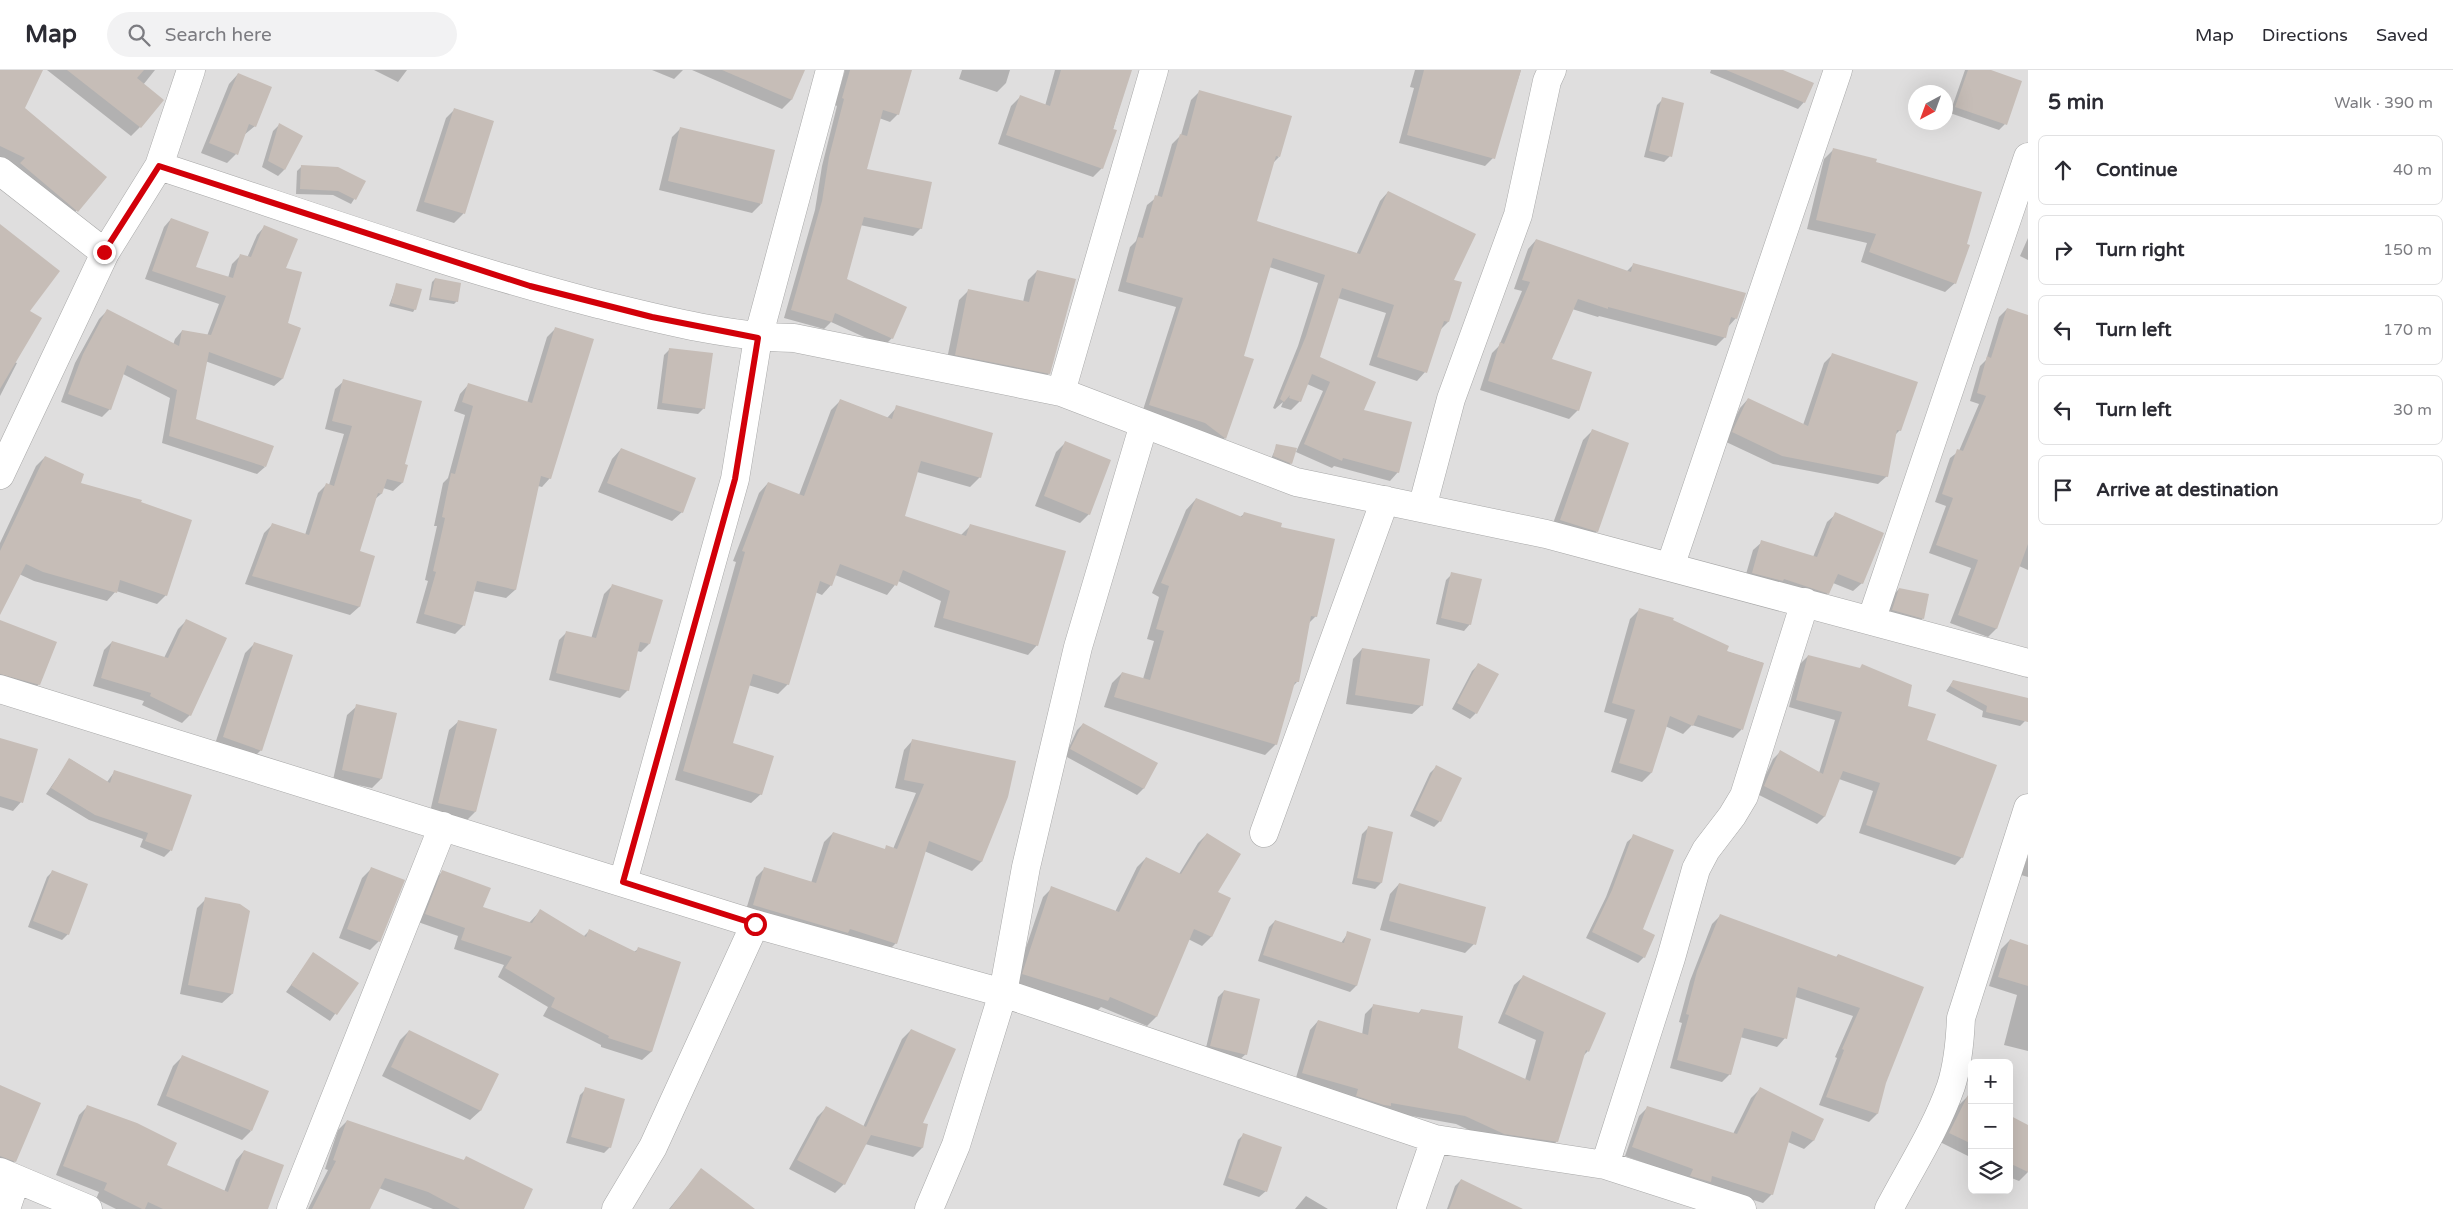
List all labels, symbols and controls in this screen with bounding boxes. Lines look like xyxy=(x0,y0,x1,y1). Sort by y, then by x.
search box xyxy=(107,12,457,57)
text: Map xyxy=(25,20,77,49)
icon: search xyxy=(125,21,153,49)
text: Search here xyxy=(165,24,272,46)
text: Map xyxy=(2195,24,2234,46)
text: Directions xyxy=(2262,24,2348,46)
text: Saved xyxy=(2376,24,2428,46)
north arrow xyxy=(1908,85,1953,130)
text: 5 min xyxy=(2048,90,2104,115)
text: Walk · 390 m xyxy=(2334,93,2433,113)
icon: ahead xyxy=(2049,156,2077,184)
text: Continue xyxy=(2096,159,2178,181)
text: 40 m xyxy=(2393,160,2432,180)
icon: right xyxy=(2049,236,2077,264)
text: Turn right xyxy=(2096,239,2184,261)
text: 150 m xyxy=(2383,240,2432,260)
route end xyxy=(93,241,116,264)
icon: left xyxy=(2049,316,2077,344)
text: Turn left xyxy=(2096,319,2172,341)
text: 170 m xyxy=(2383,320,2432,340)
icon: left xyxy=(2049,396,2077,424)
text: Turn left xyxy=(2096,399,2172,421)
text: 30 m xyxy=(2393,400,2432,420)
icon: arrive xyxy=(2049,476,2077,504)
text: Arrive at destination xyxy=(2096,479,2279,501)
route start xyxy=(744,913,767,936)
map controls xyxy=(1968,1059,2013,1194)
button: + xyxy=(1968,1059,2013,1104)
button: − xyxy=(1968,1104,2013,1149)
button: layers xyxy=(1968,1149,2013,1194)

